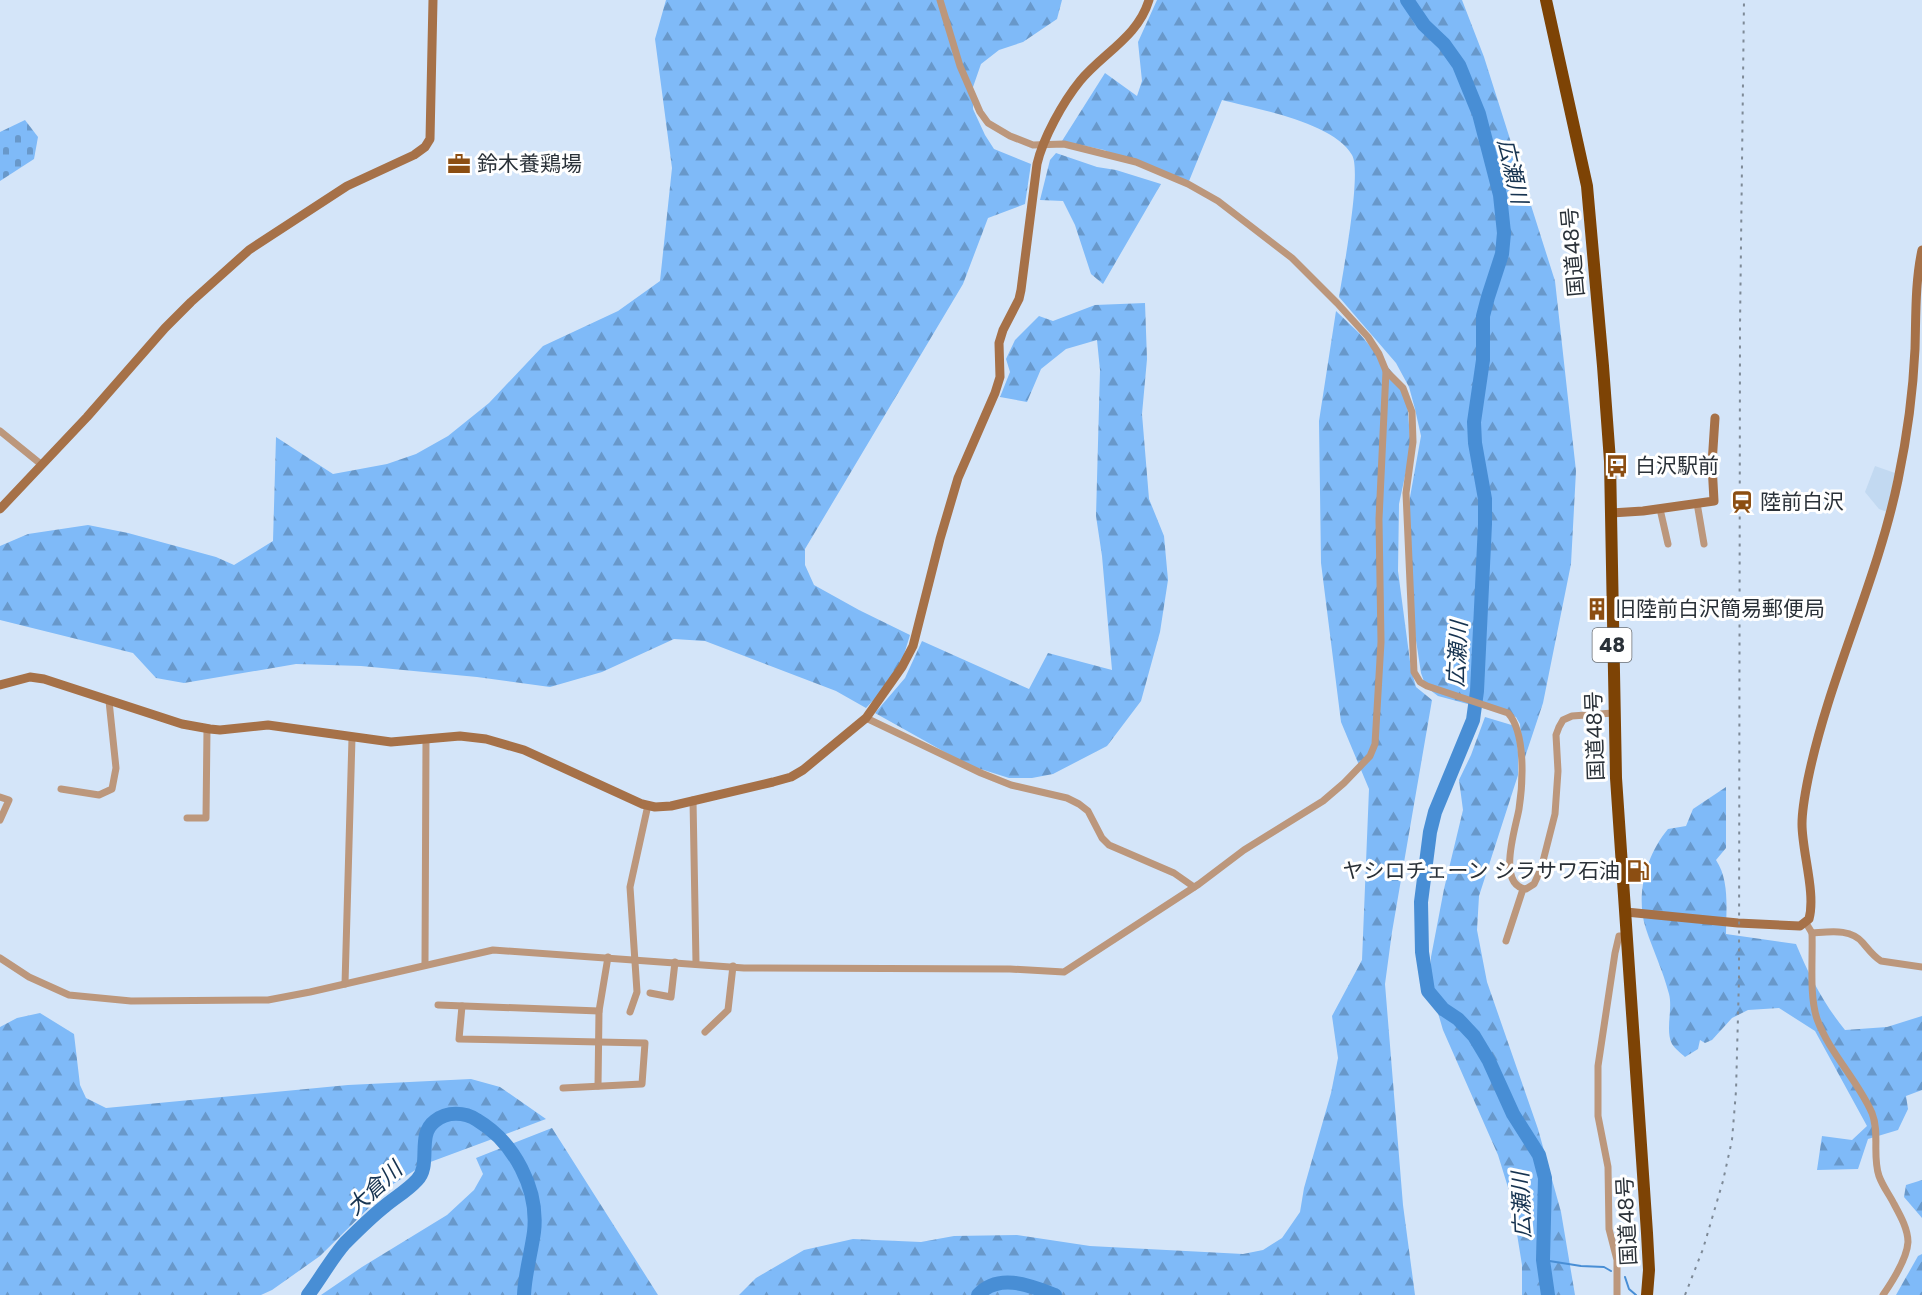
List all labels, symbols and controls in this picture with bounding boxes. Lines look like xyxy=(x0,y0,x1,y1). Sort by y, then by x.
water label: 広瀬川 xyxy=(1490,135,1535,209)
place label: 鈴木養鶏場 xyxy=(477,149,582,178)
office icon: 鈴木養鶏場 xyxy=(446,151,472,177)
street label: 国道48号 xyxy=(1554,206,1591,298)
place label: 白沢駅前 xyxy=(1635,451,1719,480)
bus stop icon: 白沢駅前 xyxy=(1604,453,1630,479)
place label: 陸前白沢 xyxy=(1760,487,1844,516)
station icon: 陸前白沢 xyxy=(1729,489,1755,515)
place label: 旧陸前白沢簡易郵便局 xyxy=(1615,594,1825,623)
building icon: 旧陸前白沢簡易郵便局 xyxy=(1584,596,1610,622)
water label: 広瀬川 xyxy=(1440,618,1475,688)
road number: 48 xyxy=(1592,628,1632,662)
street label: 国道48号 xyxy=(1578,691,1611,781)
place label: ヤシロチェーン シラサワ石油 xyxy=(1342,856,1620,885)
fuel station icon: ヤシロチェーン シラサワ石油 xyxy=(1625,858,1651,884)
water label: 大倉川 xyxy=(340,1153,411,1222)
water label: 広瀬川 xyxy=(1505,1169,1538,1239)
street label: 国道48号 xyxy=(1610,1176,1643,1266)

